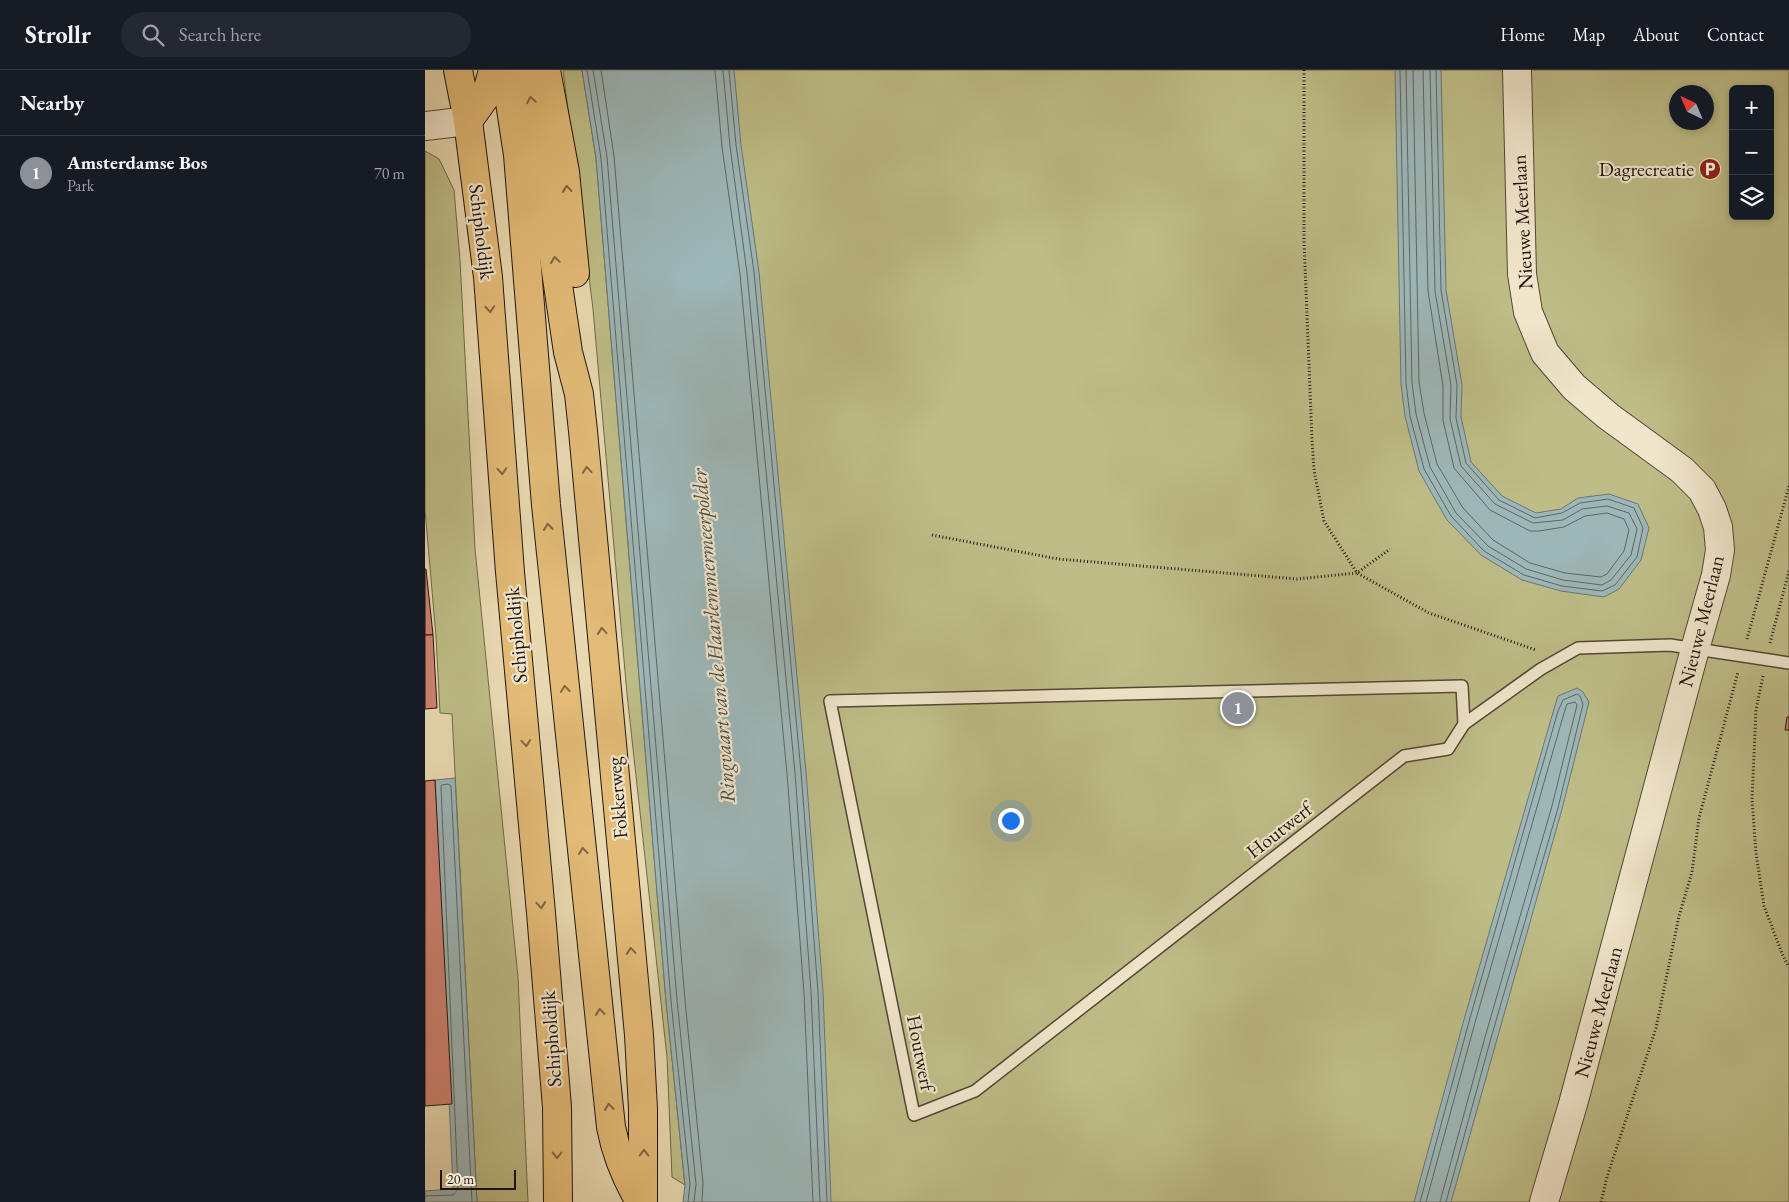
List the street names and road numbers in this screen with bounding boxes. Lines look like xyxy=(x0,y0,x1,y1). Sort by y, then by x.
street label: Nieuwe Meerlaan xyxy=(1505,153,1539,290)
street label: Schipholdijk xyxy=(463,183,501,282)
street label: Nieuwe Meerlaan xyxy=(1672,552,1730,690)
street label: Schipholdijk xyxy=(499,585,533,684)
street label: Fokkerweg xyxy=(600,756,634,840)
street label: Houtwerf xyxy=(1241,794,1319,864)
street label: Nieuwe Meerlaan xyxy=(1568,943,1628,1081)
street label: Schipholdijk xyxy=(535,989,567,1088)
street label: Houtwerf xyxy=(901,1013,942,1096)

